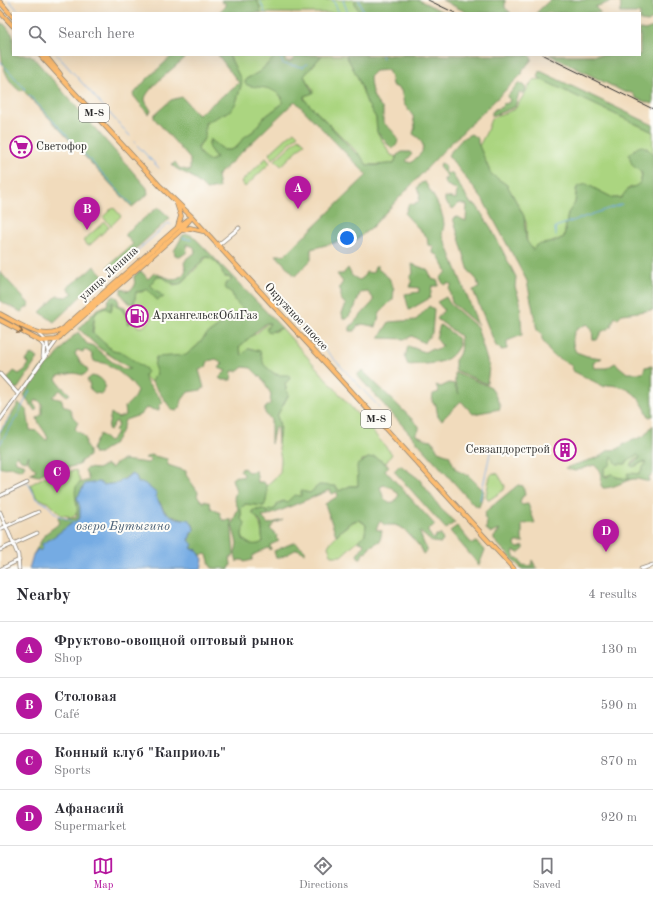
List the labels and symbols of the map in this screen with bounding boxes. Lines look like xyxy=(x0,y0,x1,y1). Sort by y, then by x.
road number: М-8 xyxy=(79,104,109,122)
supermarket icon: Светофор xyxy=(8,134,34,160)
place label: Светофор xyxy=(36,141,87,153)
pin: A xyxy=(285,176,311,209)
pin: B xyxy=(74,197,100,230)
your location xyxy=(337,228,357,248)
street label: улица Ленина xyxy=(77,245,141,303)
street label: Окружное шоссе xyxy=(262,281,331,353)
fuel station icon: АрхангельскОблГаз xyxy=(124,303,150,329)
place label: АрхангельскОблГаз xyxy=(152,310,258,322)
one-way arrow xyxy=(16,326,23,333)
road number: М-8 xyxy=(361,410,391,428)
building icon: Севзапдорстрой xyxy=(552,437,578,463)
place label: Севзапдорстрой xyxy=(465,444,550,456)
pin: C xyxy=(44,460,70,493)
pin: D xyxy=(593,519,619,552)
water label: озеро Бутыгино xyxy=(76,520,170,533)

